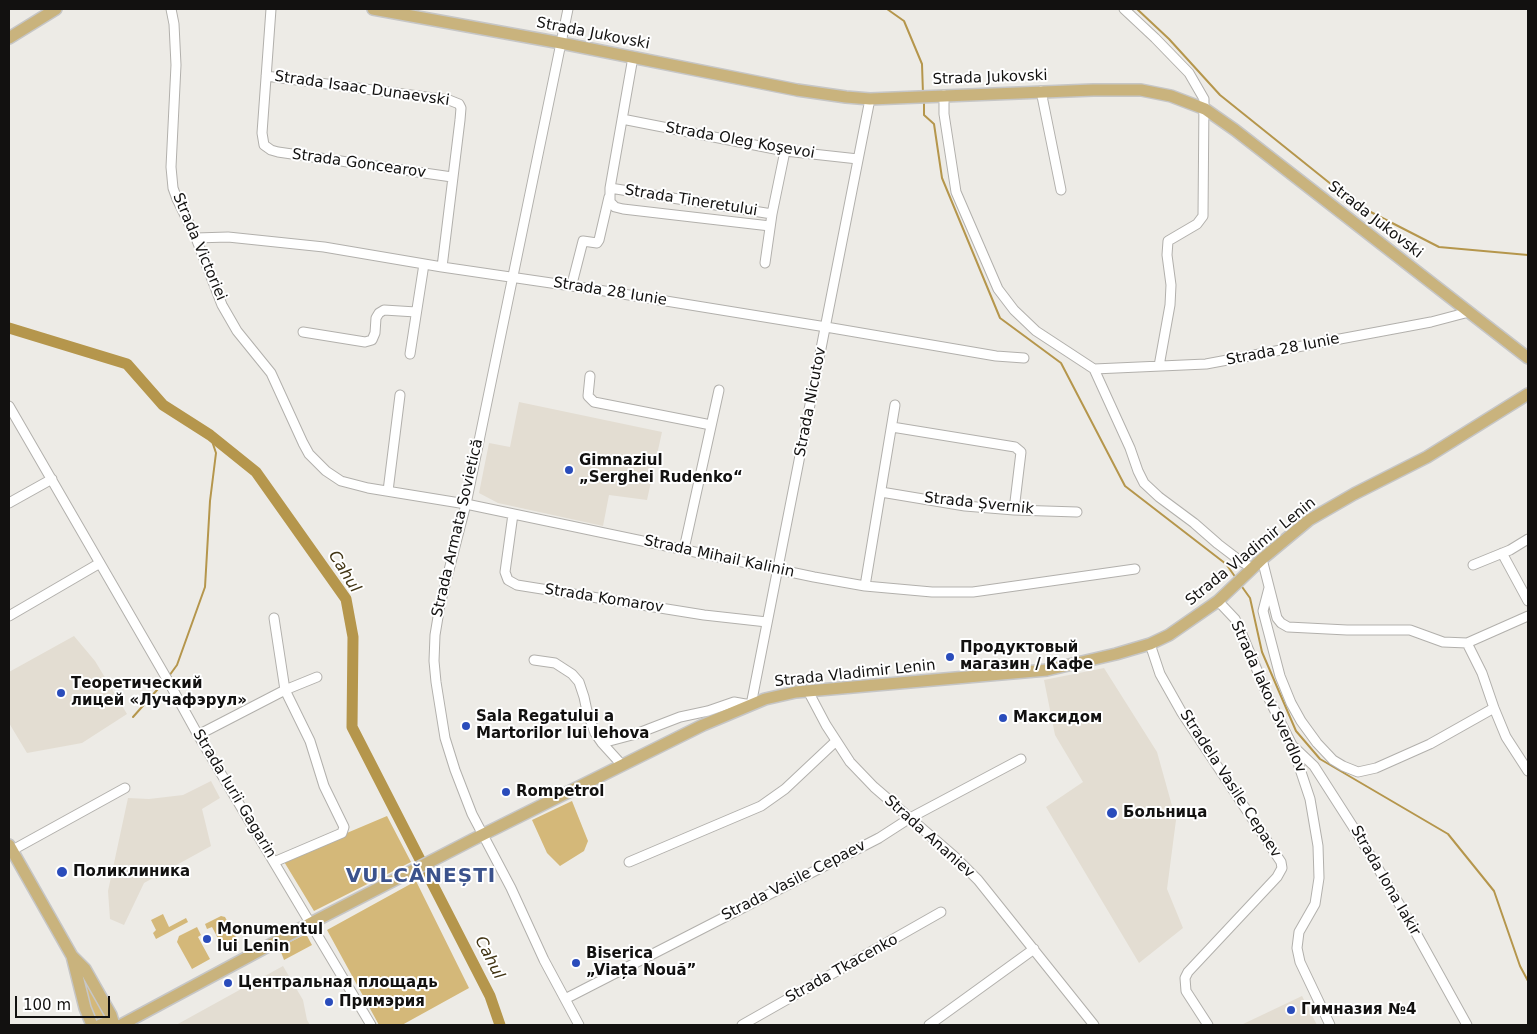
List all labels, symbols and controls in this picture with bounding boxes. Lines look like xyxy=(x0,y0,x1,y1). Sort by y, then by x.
street label: Strada Jukovski xyxy=(535,14,651,54)
street label: Strada Jukovski xyxy=(932,67,1048,89)
street label: Strada Isaac Dunaevski xyxy=(273,68,451,110)
street label: Strada Oleg Koşevoi xyxy=(664,119,816,163)
street label: Strada Goncearov xyxy=(291,146,427,182)
street label: Strada Jukovski xyxy=(1324,177,1426,263)
street label: Strada Tineretului xyxy=(623,182,759,220)
street label: Strada Victoriei xyxy=(168,190,230,304)
street label: Strada 28 Iunie xyxy=(552,274,668,310)
street label: Strada 28 Iunie xyxy=(1225,330,1341,370)
street label: Strada Nicutov xyxy=(792,346,830,458)
street label: Strada Armata Sovietică xyxy=(429,437,487,619)
place label: Gimnaziul „Serghei Rudenko“ xyxy=(579,452,743,487)
marker: Gimnaziul „Serghei Rudenko“ xyxy=(563,464,575,476)
street label: Strada Șvernik xyxy=(923,489,1035,519)
street label: Strada Vladimir Lenin xyxy=(1182,494,1320,610)
street label: Strada Mihail Kalinin xyxy=(642,532,796,582)
water label: Cahul xyxy=(324,548,364,596)
street label: Strada Komarov xyxy=(543,581,665,617)
street label: Strada Iakov Sverdlov xyxy=(1226,618,1310,776)
place label: Продуктовый магазин / Кафе xyxy=(960,639,1093,674)
marker: Продуктовый магазин / Кафе xyxy=(944,651,956,663)
street label: Strada Vladimir Lenin xyxy=(774,657,936,691)
place label: Теоретический лицей «Лучафэрул» xyxy=(71,675,247,710)
marker: Теоретический лицей «Лучафэрул» xyxy=(55,687,67,699)
street label: Stradela Vasile Cepaev xyxy=(1175,707,1285,861)
place label: Sala Regatului a Martorilor lui Iehova xyxy=(476,708,649,743)
place label: Максидом xyxy=(1013,709,1102,727)
marker: Максидом xyxy=(997,712,1009,724)
marker: Sala Regatului a Martorilor lui Iehova xyxy=(460,720,472,732)
street label: Strada Iurii Gagarin xyxy=(188,726,280,862)
place label: Rompetrol xyxy=(516,783,604,801)
marker: Rompetrol xyxy=(500,786,512,798)
street label: Strada Ananiev xyxy=(880,792,978,882)
place label: Больница xyxy=(1123,804,1207,822)
marker: Больница xyxy=(1105,806,1119,820)
street label: Strada Iona Iakir xyxy=(1346,823,1424,939)
street label: Strada Vasile Cepaev xyxy=(719,837,869,925)
place label: Поликлиника xyxy=(73,863,190,881)
marker: Поликлиника xyxy=(55,865,69,879)
district label: VULCĂNEȘTI xyxy=(344,865,498,889)
place label: Monumentul lui Lenin xyxy=(217,921,323,956)
street label: Strada Tkacenko xyxy=(783,931,901,1007)
marker: Monumentul lui Lenin xyxy=(201,933,213,945)
water label: Cahul xyxy=(470,933,508,983)
place label: Biserica „Viața Nouă” xyxy=(586,945,696,980)
marker: Biserica „Viața Nouă” xyxy=(570,957,582,969)
place label: Центральная площадь xyxy=(238,974,438,992)
marker: Центральная площадь xyxy=(222,977,234,989)
scale bar xyxy=(18,986,112,1018)
place label: Примэрия xyxy=(339,993,425,1011)
text: 100 m xyxy=(23,996,71,1014)
marker: Примэрия xyxy=(323,996,335,1008)
place label: Гимназия №4 xyxy=(1301,1001,1416,1019)
marker: Гимназия №4 xyxy=(1285,1004,1297,1016)

